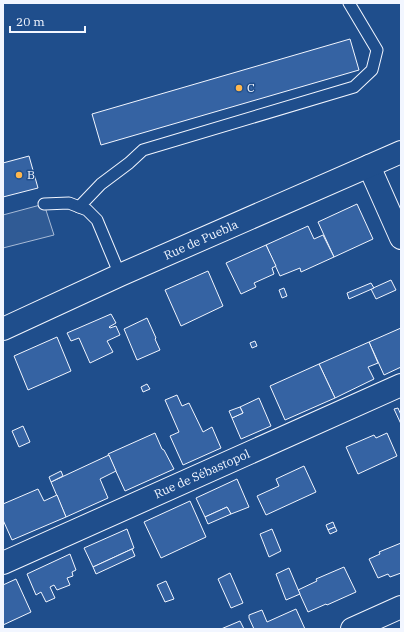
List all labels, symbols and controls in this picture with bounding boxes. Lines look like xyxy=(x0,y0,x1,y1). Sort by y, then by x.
scale bar xyxy=(10,8,85,34)
text: 20 m xyxy=(16,14,45,29)
place label: C xyxy=(247,80,255,95)
marker: C xyxy=(234,83,244,93)
place label: B xyxy=(27,167,35,182)
marker: B xyxy=(14,170,24,180)
street label: Rue de Puebla xyxy=(161,216,241,263)
street label: Rue de Sébastopol xyxy=(152,446,252,501)

